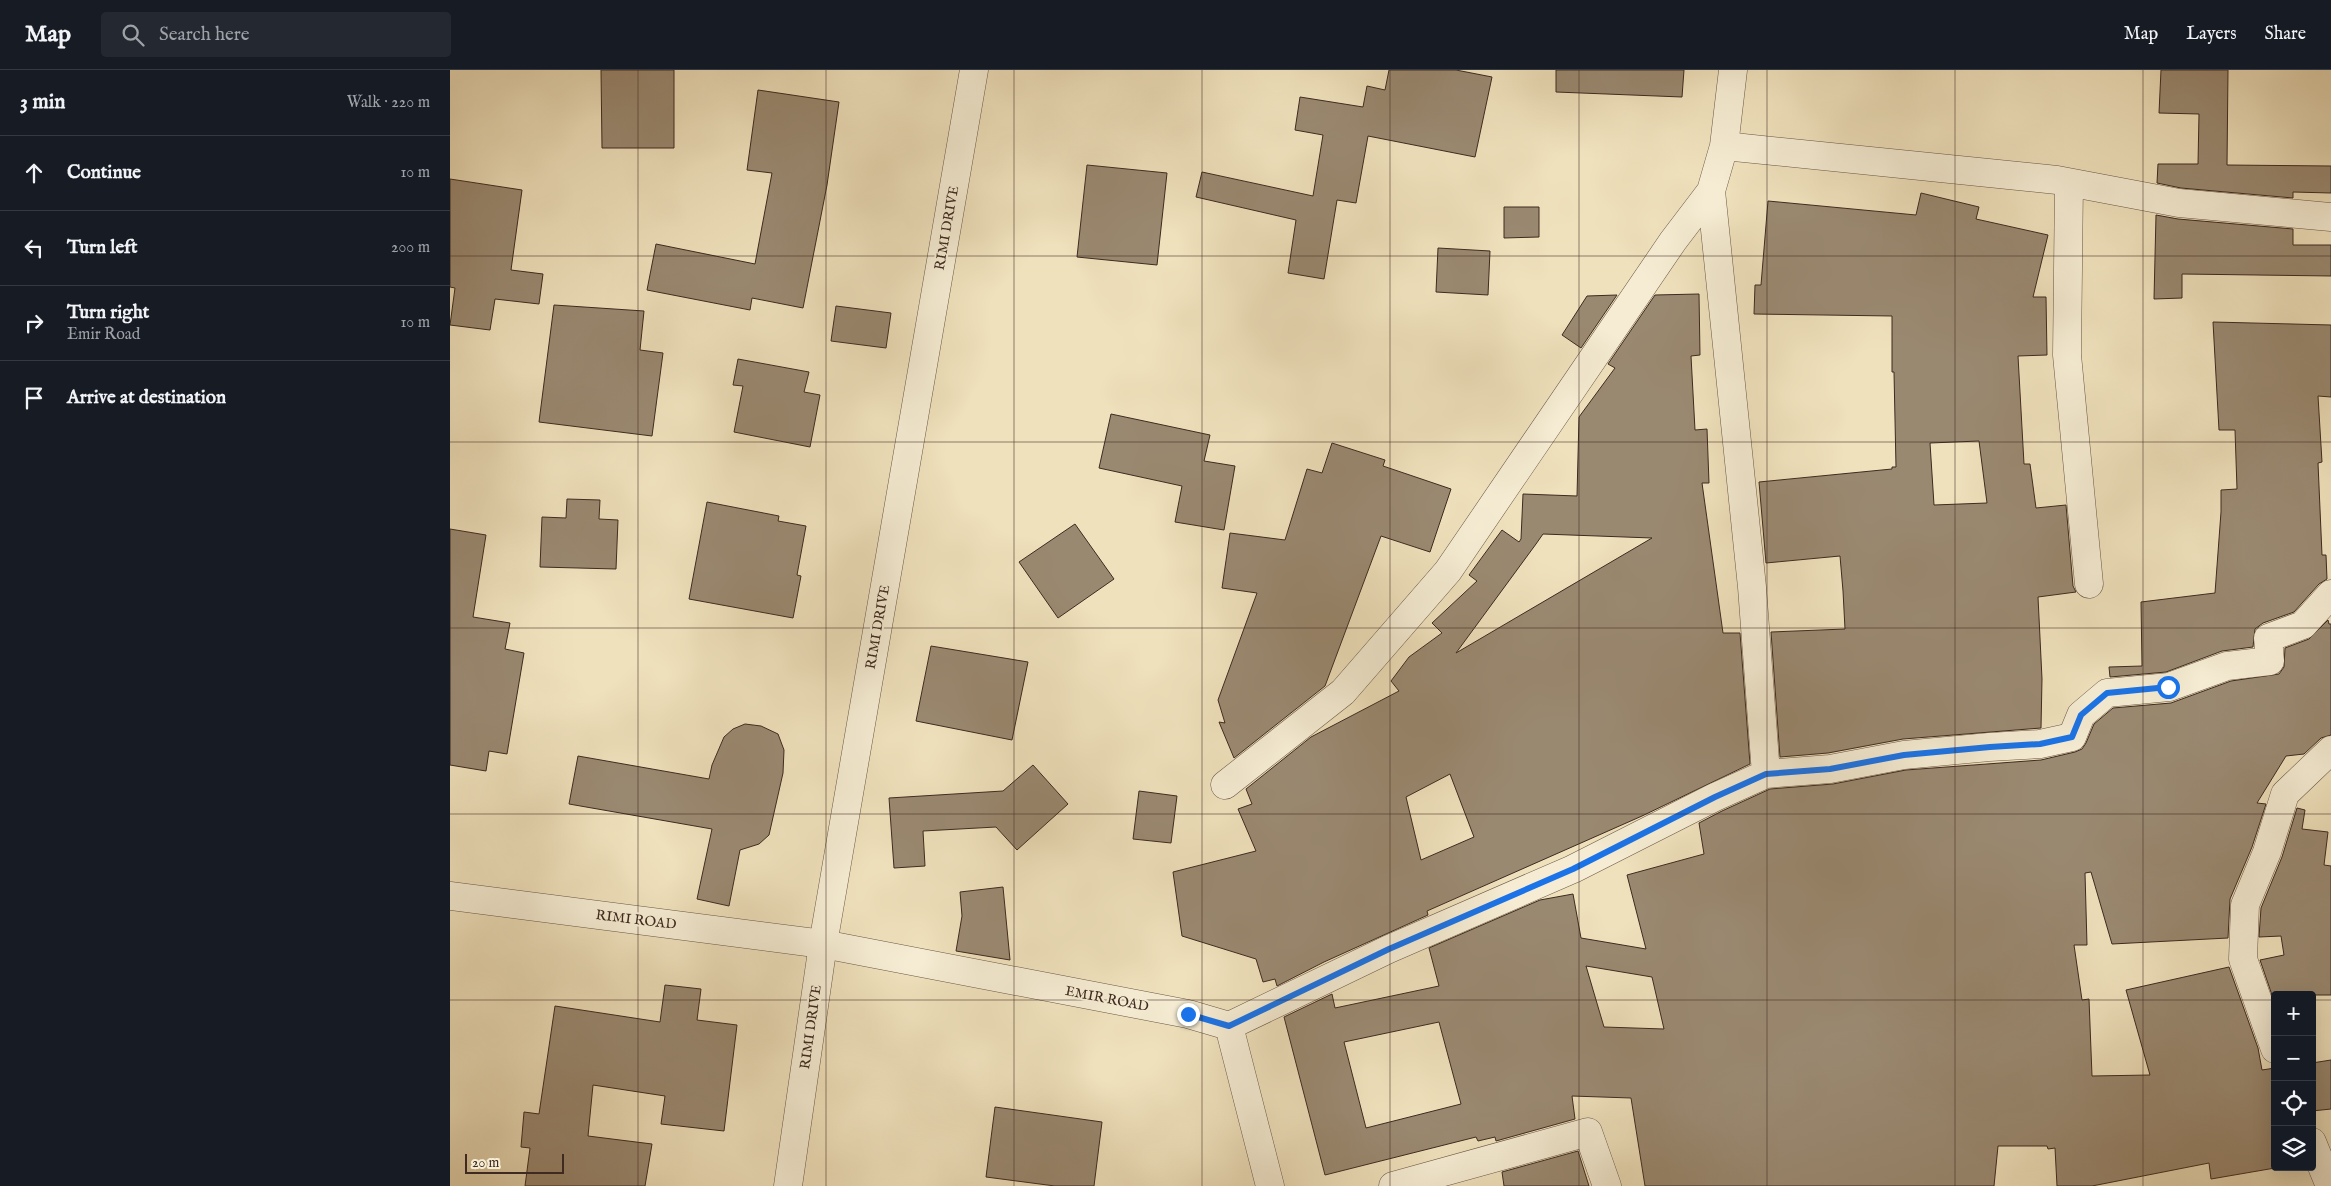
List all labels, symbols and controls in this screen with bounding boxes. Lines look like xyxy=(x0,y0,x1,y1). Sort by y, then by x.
search box xyxy=(101,12,451,57)
text: Map xyxy=(25,19,71,50)
icon: search xyxy=(119,21,147,49)
text: Search here xyxy=(159,23,250,47)
text: Map xyxy=(2124,23,2158,46)
text: Layers xyxy=(2186,23,2237,46)
text: Share xyxy=(2265,23,2306,46)
text: 3 min xyxy=(20,89,65,116)
text: Walk · 220 m xyxy=(347,93,430,113)
icon: ahead xyxy=(20,159,48,187)
text: Continue xyxy=(67,161,141,185)
text: 10 m xyxy=(400,163,430,183)
street label: RIMI DRIVE xyxy=(931,184,963,272)
icon: left xyxy=(20,234,48,262)
text: Turn left xyxy=(67,236,138,260)
text: 200 m xyxy=(391,238,430,258)
text: Turn right xyxy=(67,301,149,325)
icon: right xyxy=(20,309,48,337)
text: 10 m xyxy=(400,313,430,333)
text: Emir Road xyxy=(67,325,140,345)
icon: arrive xyxy=(20,384,48,412)
text: Arrive at destination xyxy=(67,386,226,410)
street label: RIMI DRIVE xyxy=(862,583,894,671)
route start xyxy=(2157,676,2180,699)
street label: RIMI ROAD xyxy=(595,906,677,934)
street label: EMIR ROAD xyxy=(1064,982,1150,1016)
street label: RIMI DRIVE xyxy=(796,983,826,1071)
map controls xyxy=(2271,991,2316,1171)
button: + xyxy=(2271,991,2316,1036)
route end xyxy=(1177,1003,1200,1026)
button: − xyxy=(2271,1036,2316,1081)
button: locate xyxy=(2271,1081,2316,1126)
button: layers xyxy=(2271,1126,2316,1171)
scale bar xyxy=(465,1151,564,1174)
text: 20 m xyxy=(472,1154,499,1172)

